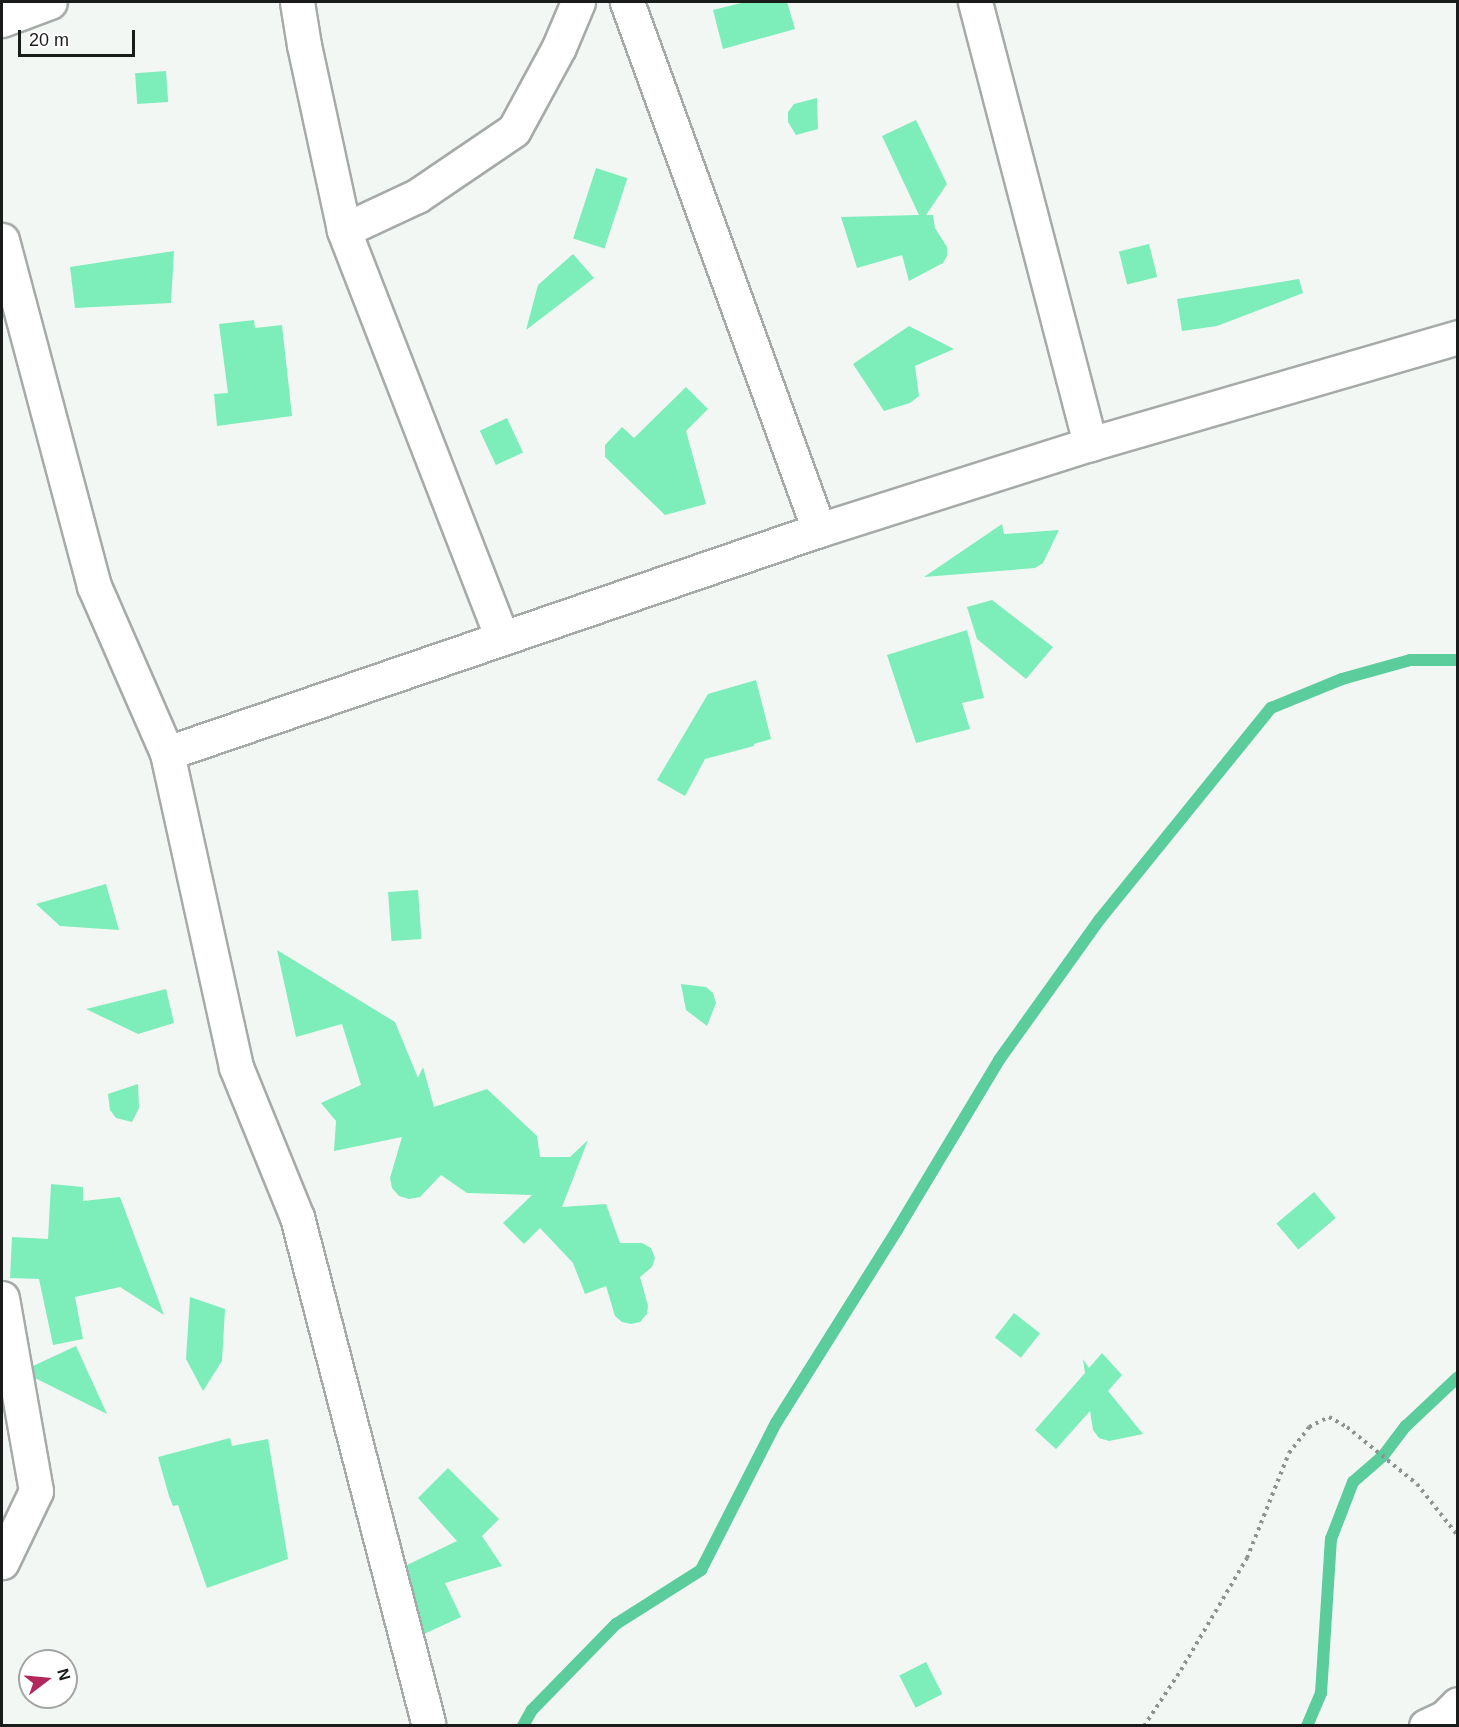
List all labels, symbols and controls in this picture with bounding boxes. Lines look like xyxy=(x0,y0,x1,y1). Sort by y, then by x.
scale bar xyxy=(21,18,138,56)
text: 20 m xyxy=(29,30,69,50)
north arrow xyxy=(18,1649,78,1709)
text: N xyxy=(54,1667,74,1682)

